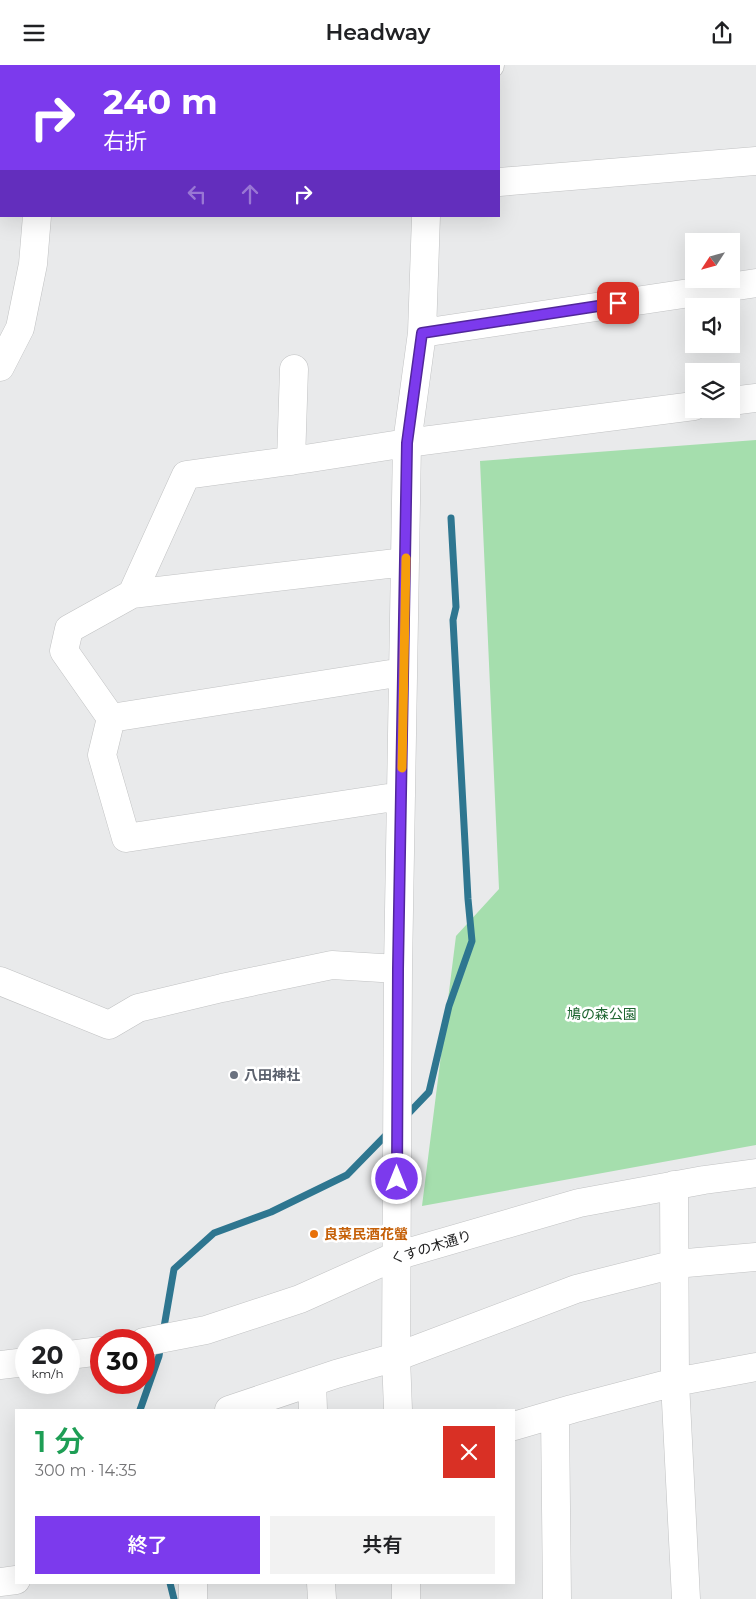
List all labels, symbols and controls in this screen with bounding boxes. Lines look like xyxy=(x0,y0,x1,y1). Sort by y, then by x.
icon: menu xyxy=(20,19,48,47)
text: Headway xyxy=(325,19,431,46)
icon: share xyxy=(708,19,736,47)
text: 240 m xyxy=(103,80,218,123)
icon: right xyxy=(20,85,85,150)
text: 右折 xyxy=(103,128,147,155)
icon: left xyxy=(183,180,211,208)
icon: ahead xyxy=(236,180,264,208)
icon: right xyxy=(289,180,317,208)
north arrow xyxy=(685,233,740,287)
map controls xyxy=(685,233,740,418)
pin xyxy=(597,282,639,324)
icon: arrive xyxy=(604,289,632,317)
button: sound xyxy=(685,298,740,353)
button: layers xyxy=(685,363,740,418)
park label: 鳩の森公園 xyxy=(567,1005,637,1023)
place label: 八田神社 xyxy=(244,1066,300,1084)
marker: 八田神社 xyxy=(228,1069,240,1081)
position arrow xyxy=(370,1152,422,1204)
place label: 良菜民酒花螢 xyxy=(324,1225,408,1243)
street label: くすの木通り xyxy=(388,1226,474,1268)
marker: 良菜民酒花螢 xyxy=(308,1228,320,1240)
speed limit sign: 30 xyxy=(90,1329,155,1394)
text: 20 xyxy=(32,1340,63,1370)
text: km/h xyxy=(31,1366,64,1381)
text: 1 分 xyxy=(35,1423,85,1460)
button: close xyxy=(443,1426,495,1478)
text: 300 m · 14:35 xyxy=(35,1461,137,1480)
button: 終了 xyxy=(35,1516,260,1574)
button: 共有 xyxy=(270,1516,495,1574)

